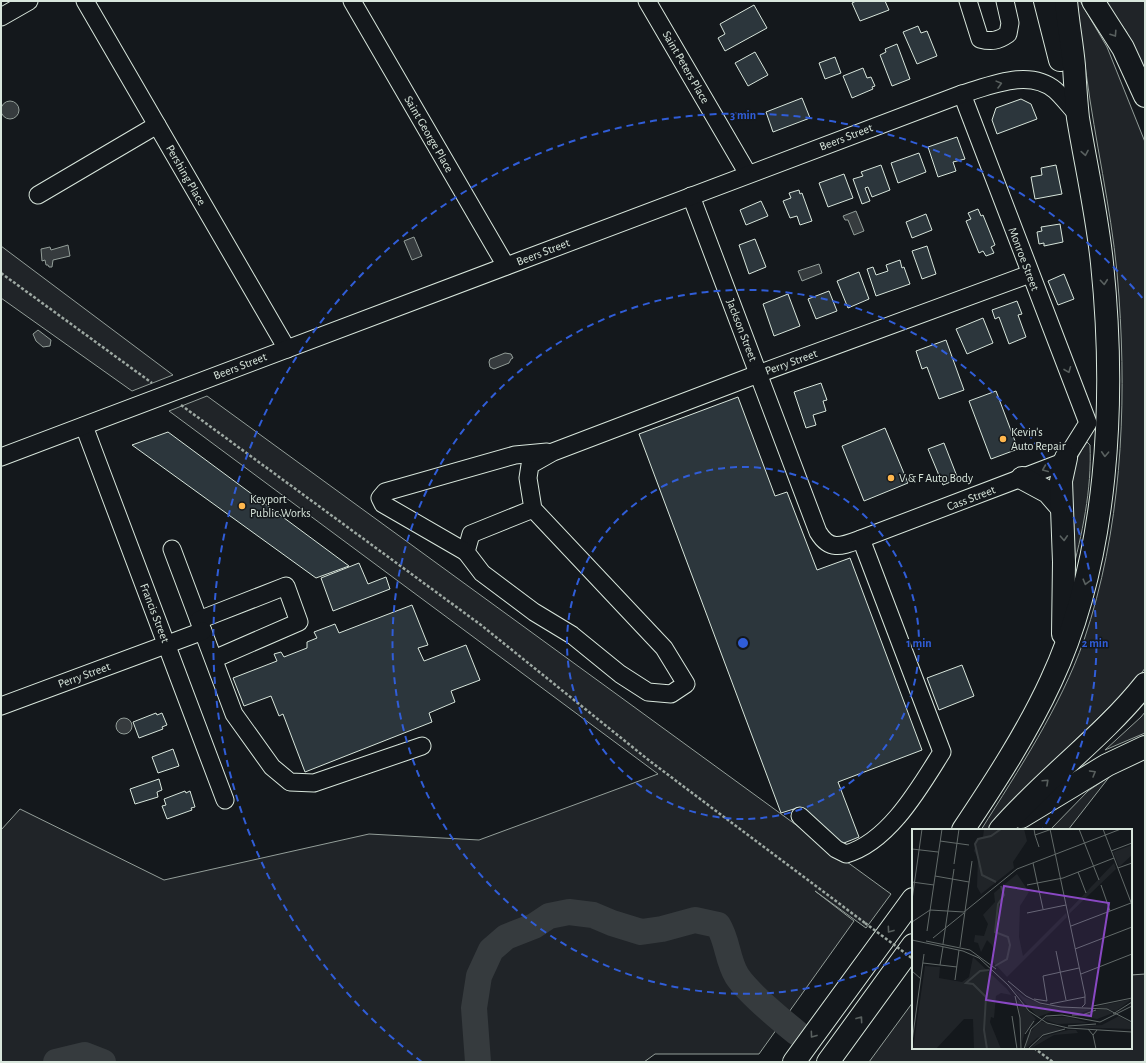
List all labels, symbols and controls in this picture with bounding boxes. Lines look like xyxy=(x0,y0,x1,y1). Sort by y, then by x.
street label: Saint Peters Place xyxy=(660,29,712,105)
one-way arrow xyxy=(1109,30,1117,37)
one-way arrow xyxy=(996,80,1003,88)
street label: Saint George Place xyxy=(402,94,456,174)
text: 3 min xyxy=(730,109,756,121)
street label: Beers Street xyxy=(818,121,874,153)
street label: Pershing Place xyxy=(164,143,208,207)
one-way arrow xyxy=(1080,150,1089,157)
street label: Monroe Street xyxy=(1006,226,1042,292)
street label: Beers Street xyxy=(515,236,571,268)
one-way arrow xyxy=(1099,279,1108,285)
street label: Jackson Street xyxy=(725,297,759,363)
street label: Perry Street xyxy=(763,347,819,378)
street label: Beers Street xyxy=(212,350,268,382)
one-way arrow xyxy=(1063,366,1071,374)
place label: Kevin's Auto Repair xyxy=(1011,426,1066,452)
marker: Kevin's Auto Repair xyxy=(998,434,1008,444)
one-way arrow xyxy=(1101,451,1109,457)
one-way arrow xyxy=(1042,465,1049,473)
place label: V & F Auto Body xyxy=(899,472,973,485)
marker: V & F Auto Body xyxy=(886,473,896,483)
street label: Cass Street xyxy=(945,483,997,513)
place label: Keyport Public Works xyxy=(250,493,311,519)
marker: Keyport Public Works xyxy=(237,501,247,511)
one-way arrow xyxy=(1059,535,1068,541)
one-way arrow xyxy=(1082,579,1090,585)
street label: Francis Street xyxy=(138,582,172,644)
centre of rings xyxy=(736,636,750,650)
text: 1 min xyxy=(906,637,932,649)
text: 2 min xyxy=(1082,637,1108,649)
street label: Perry Street xyxy=(56,660,112,691)
one-way arrow xyxy=(1089,771,1096,778)
one-way arrow xyxy=(1041,779,1049,787)
inset map xyxy=(912,829,1132,1049)
one-way arrow xyxy=(888,926,895,933)
one-way arrow xyxy=(855,1016,862,1023)
one-way arrow xyxy=(811,1031,818,1038)

